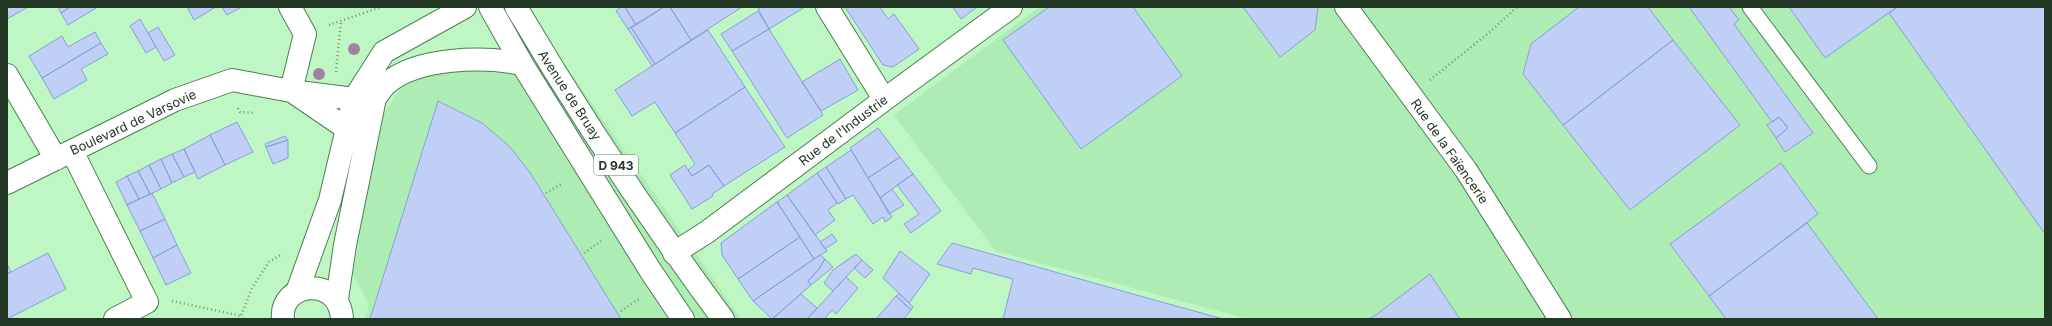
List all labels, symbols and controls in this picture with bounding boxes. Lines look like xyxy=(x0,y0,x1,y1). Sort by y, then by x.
street label: Avenue de Bruay xyxy=(535,47,605,143)
street label: Boulevard de Varsovie xyxy=(67,86,199,158)
street label: Rue de l'Industrie xyxy=(795,91,891,169)
street label: Rue de la Faïencerie xyxy=(1408,95,1492,207)
road number: D 943 xyxy=(594,155,638,175)

